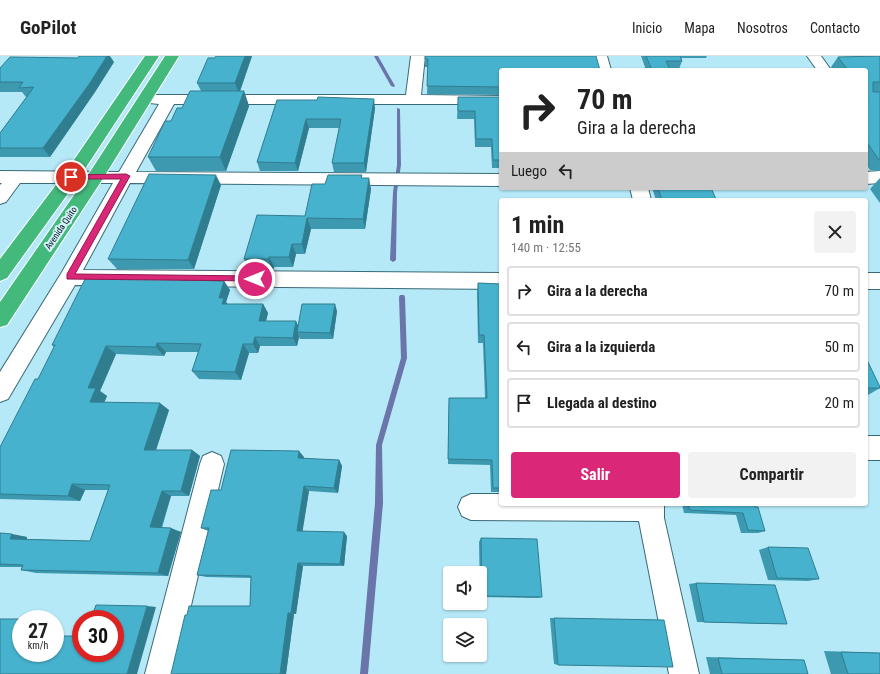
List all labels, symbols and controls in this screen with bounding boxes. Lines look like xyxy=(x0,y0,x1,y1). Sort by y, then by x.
text: GoPilot xyxy=(20,16,76,39)
text: Inicio xyxy=(632,20,662,36)
text: Mapa xyxy=(684,20,715,36)
text: Nosotros xyxy=(737,20,788,36)
text: Contacto xyxy=(810,20,860,36)
text: 70 m xyxy=(577,83,633,116)
icon: right xyxy=(511,84,563,136)
text: Gira a la derecha xyxy=(577,117,696,138)
pin xyxy=(54,160,88,194)
icon: left xyxy=(555,160,577,182)
text: Luego xyxy=(511,162,547,180)
icon: arrive xyxy=(60,166,82,188)
street label: Avenida Quito xyxy=(43,204,79,251)
text: 1 min xyxy=(511,211,564,239)
button: close xyxy=(814,211,856,253)
text: 140 m · 12:55 xyxy=(511,240,581,255)
position arrow xyxy=(234,258,276,300)
icon: right xyxy=(513,280,535,302)
text: Gira a la derecha xyxy=(547,282,648,300)
text: 70 m xyxy=(824,282,854,300)
icon: left xyxy=(513,336,535,358)
text: Gira a la izquierda xyxy=(547,338,655,356)
text: 50 m xyxy=(824,338,854,356)
icon: arrive xyxy=(513,392,535,414)
text: Llegada al destino xyxy=(547,394,657,412)
text: 20 m xyxy=(824,394,854,412)
button: Salir xyxy=(511,452,680,498)
button: Compartir xyxy=(688,452,856,498)
map controls xyxy=(443,566,487,662)
button: sound xyxy=(443,566,487,610)
speed limit sign: 30 xyxy=(72,610,124,662)
button: layers xyxy=(443,618,487,662)
text: 27 xyxy=(28,619,48,643)
text: km/h xyxy=(28,640,48,651)

